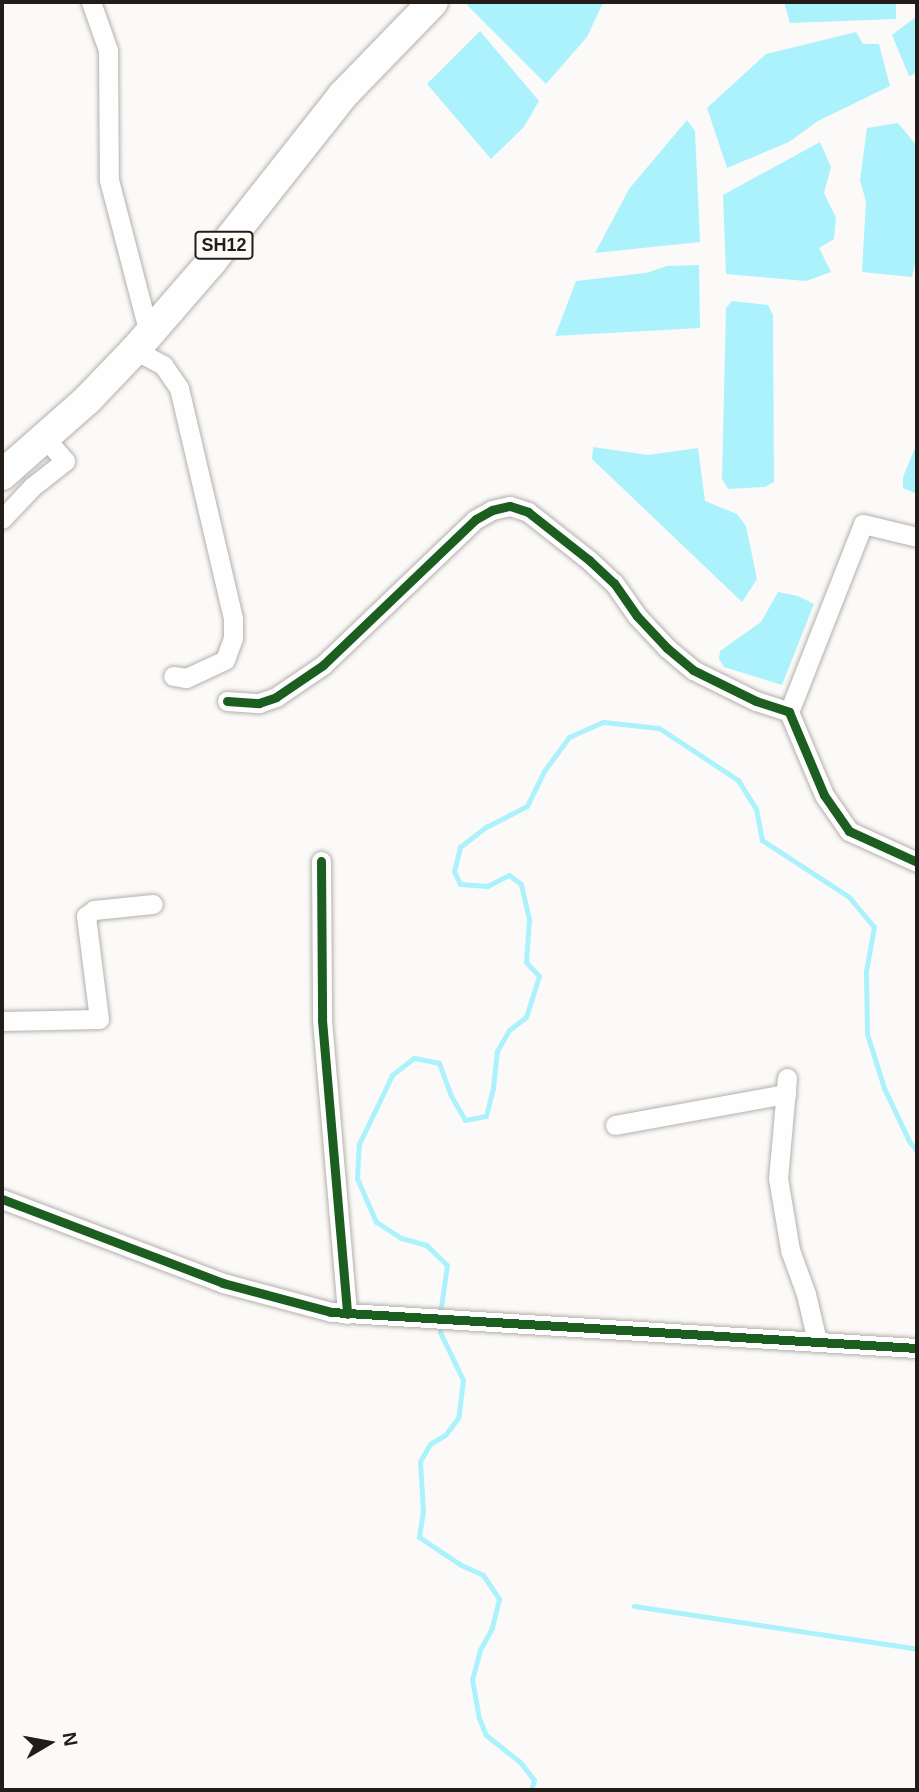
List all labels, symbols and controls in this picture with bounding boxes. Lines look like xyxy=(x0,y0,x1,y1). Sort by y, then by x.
road number: SH12 xyxy=(194,230,254,260)
north arrow xyxy=(14,1708,84,1778)
text: N xyxy=(59,1731,82,1748)

